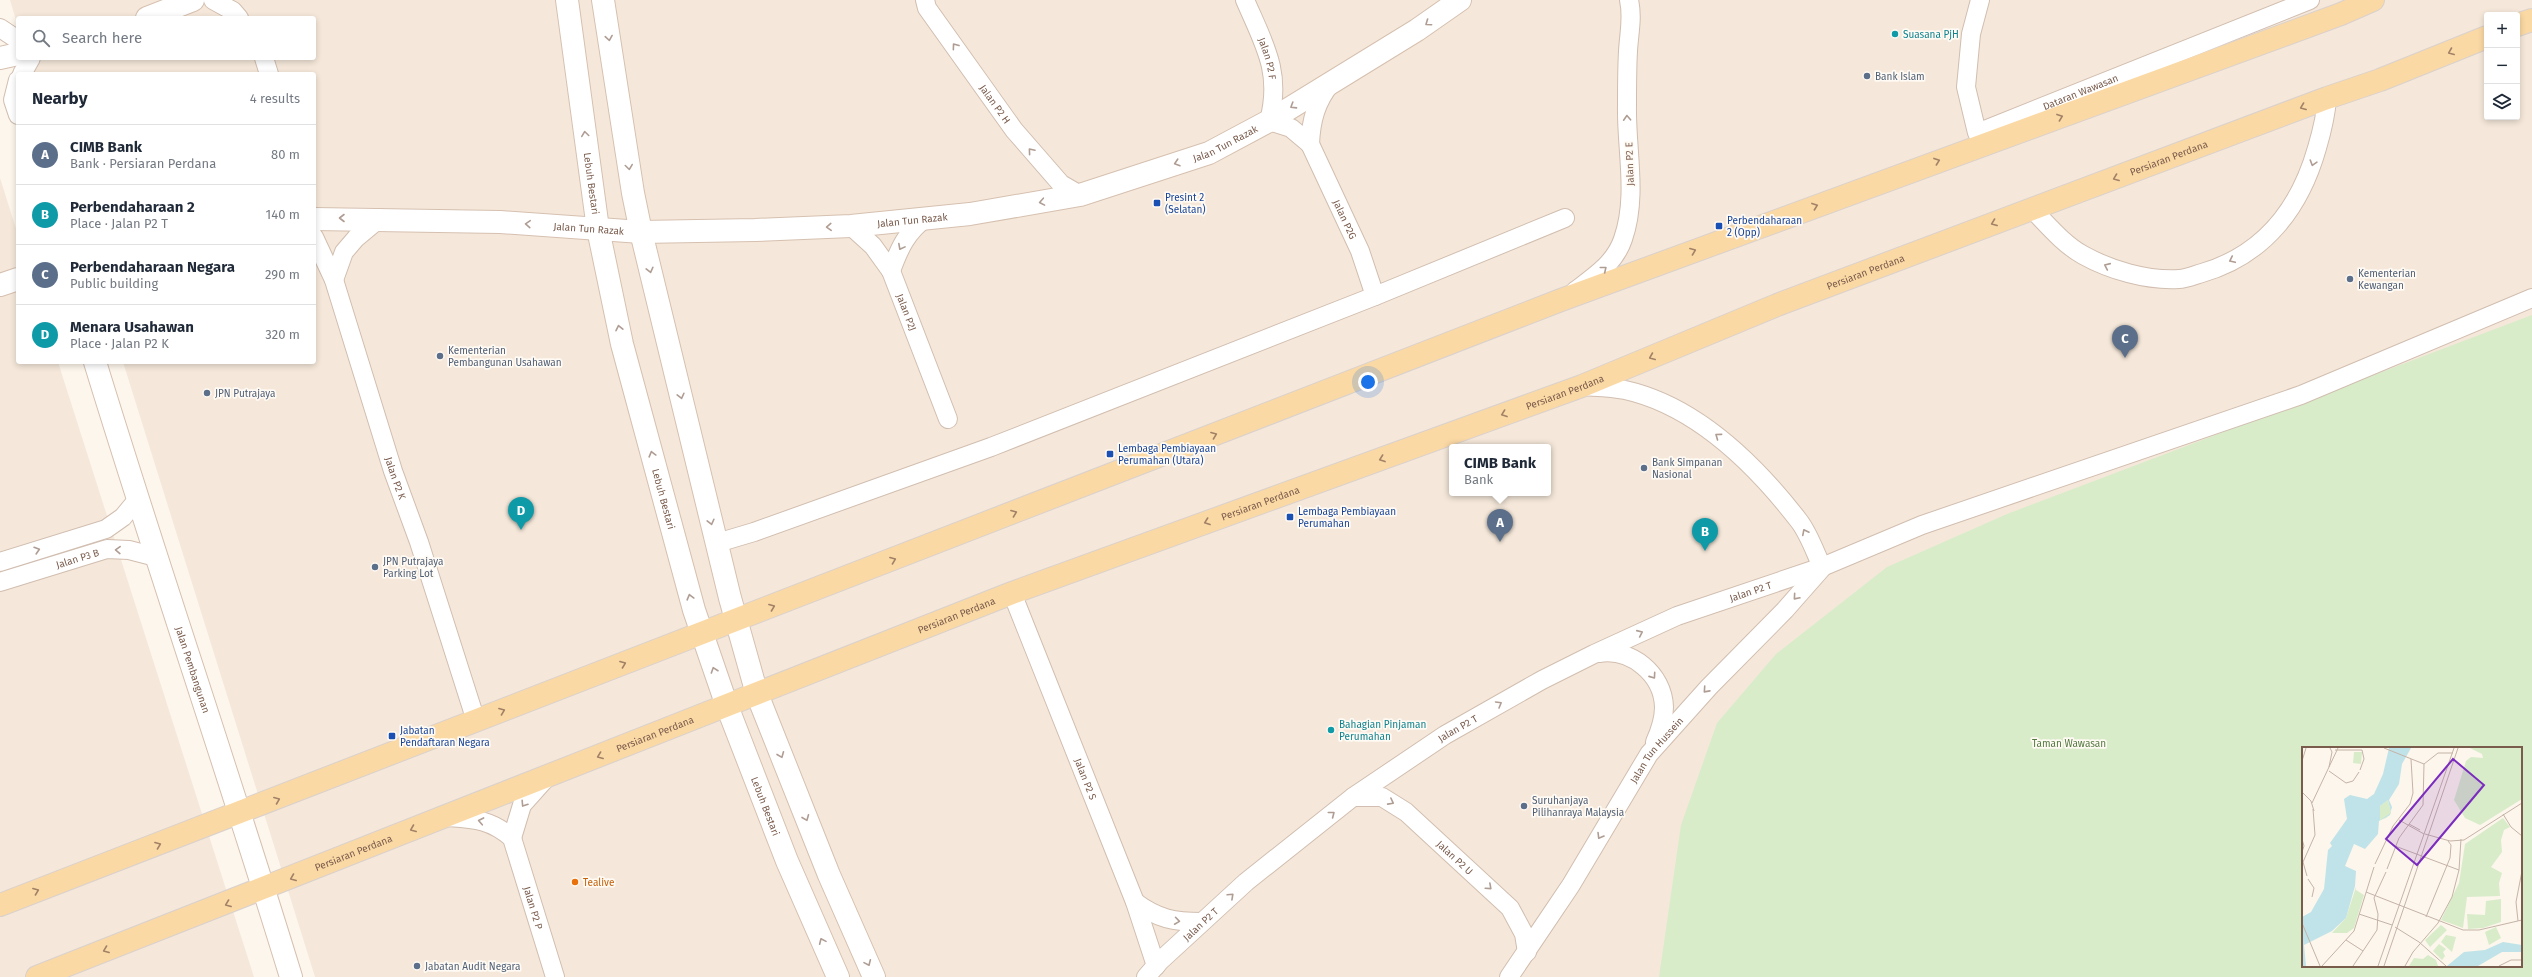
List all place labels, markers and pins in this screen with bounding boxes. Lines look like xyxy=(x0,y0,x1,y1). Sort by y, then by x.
marker: Suasana PjH xyxy=(1890,29,1900,39)
place label: Suasana PjH xyxy=(1903,29,1959,41)
marker: Bank Islam xyxy=(1862,71,1872,81)
place label: Bank Islam xyxy=(1875,71,1925,83)
place label: Presint 2 (Selatan) xyxy=(1165,192,1206,216)
marker: Presint 2 (Selatan) xyxy=(1152,198,1162,208)
place label: Perbendaharaan 2 (Opp) xyxy=(1727,215,1802,239)
marker: Perbendaharaan 2 (Opp) xyxy=(1714,221,1724,231)
place label: Kementerian Kewangan xyxy=(2358,268,2416,292)
marker: Kementerian Kewangan xyxy=(2345,274,2355,284)
pin: C xyxy=(2112,325,2138,358)
place label: Kementerian Pembangunan Usahawan xyxy=(448,345,562,369)
marker: Kementerian Pembangunan Usahawan xyxy=(435,351,445,361)
marker: JPN Putrajaya xyxy=(202,388,212,398)
place label: JPN Putrajaya xyxy=(215,388,275,400)
place label: Lembaga Pembiayaan Perumahan (Utara) xyxy=(1118,443,1216,467)
marker: Lembaga Pembiayaan Perumahan (Utara) xyxy=(1105,449,1115,459)
place label: Bank Simpanan Nasional xyxy=(1652,457,1722,481)
marker: Bank Simpanan Nasional xyxy=(1639,463,1649,473)
pin: D xyxy=(508,497,534,530)
place label: Lembaga Pembiayaan Perumahan xyxy=(1298,506,1396,530)
pin: A xyxy=(1487,509,1513,542)
marker: Lembaga Pembiayaan Perumahan xyxy=(1285,512,1295,522)
pin: B xyxy=(1692,518,1718,551)
place label: JPN Putrajaya Parking Lot xyxy=(383,556,443,580)
marker: JPN Putrajaya Parking Lot xyxy=(370,562,380,572)
place label: Bahagian Pinjaman Perumahan xyxy=(1339,719,1426,743)
place label: Jabatan Pendaftaran Negara xyxy=(400,725,490,749)
marker: Bahagian Pinjaman Perumahan xyxy=(1326,725,1336,735)
marker: Jabatan Pendaftaran Negara xyxy=(387,731,397,741)
place label: Suruhanjaya Pilihanraya Malaysia xyxy=(1532,795,1624,819)
marker: Suruhanjaya Pilihanraya Malaysia xyxy=(1519,801,1529,811)
marker: Tealive xyxy=(570,877,580,887)
place label: Tealive xyxy=(583,877,614,889)
marker: Jabatan Audit Negara xyxy=(412,961,422,971)
place label: Jabatan Audit Negara xyxy=(425,961,521,973)

